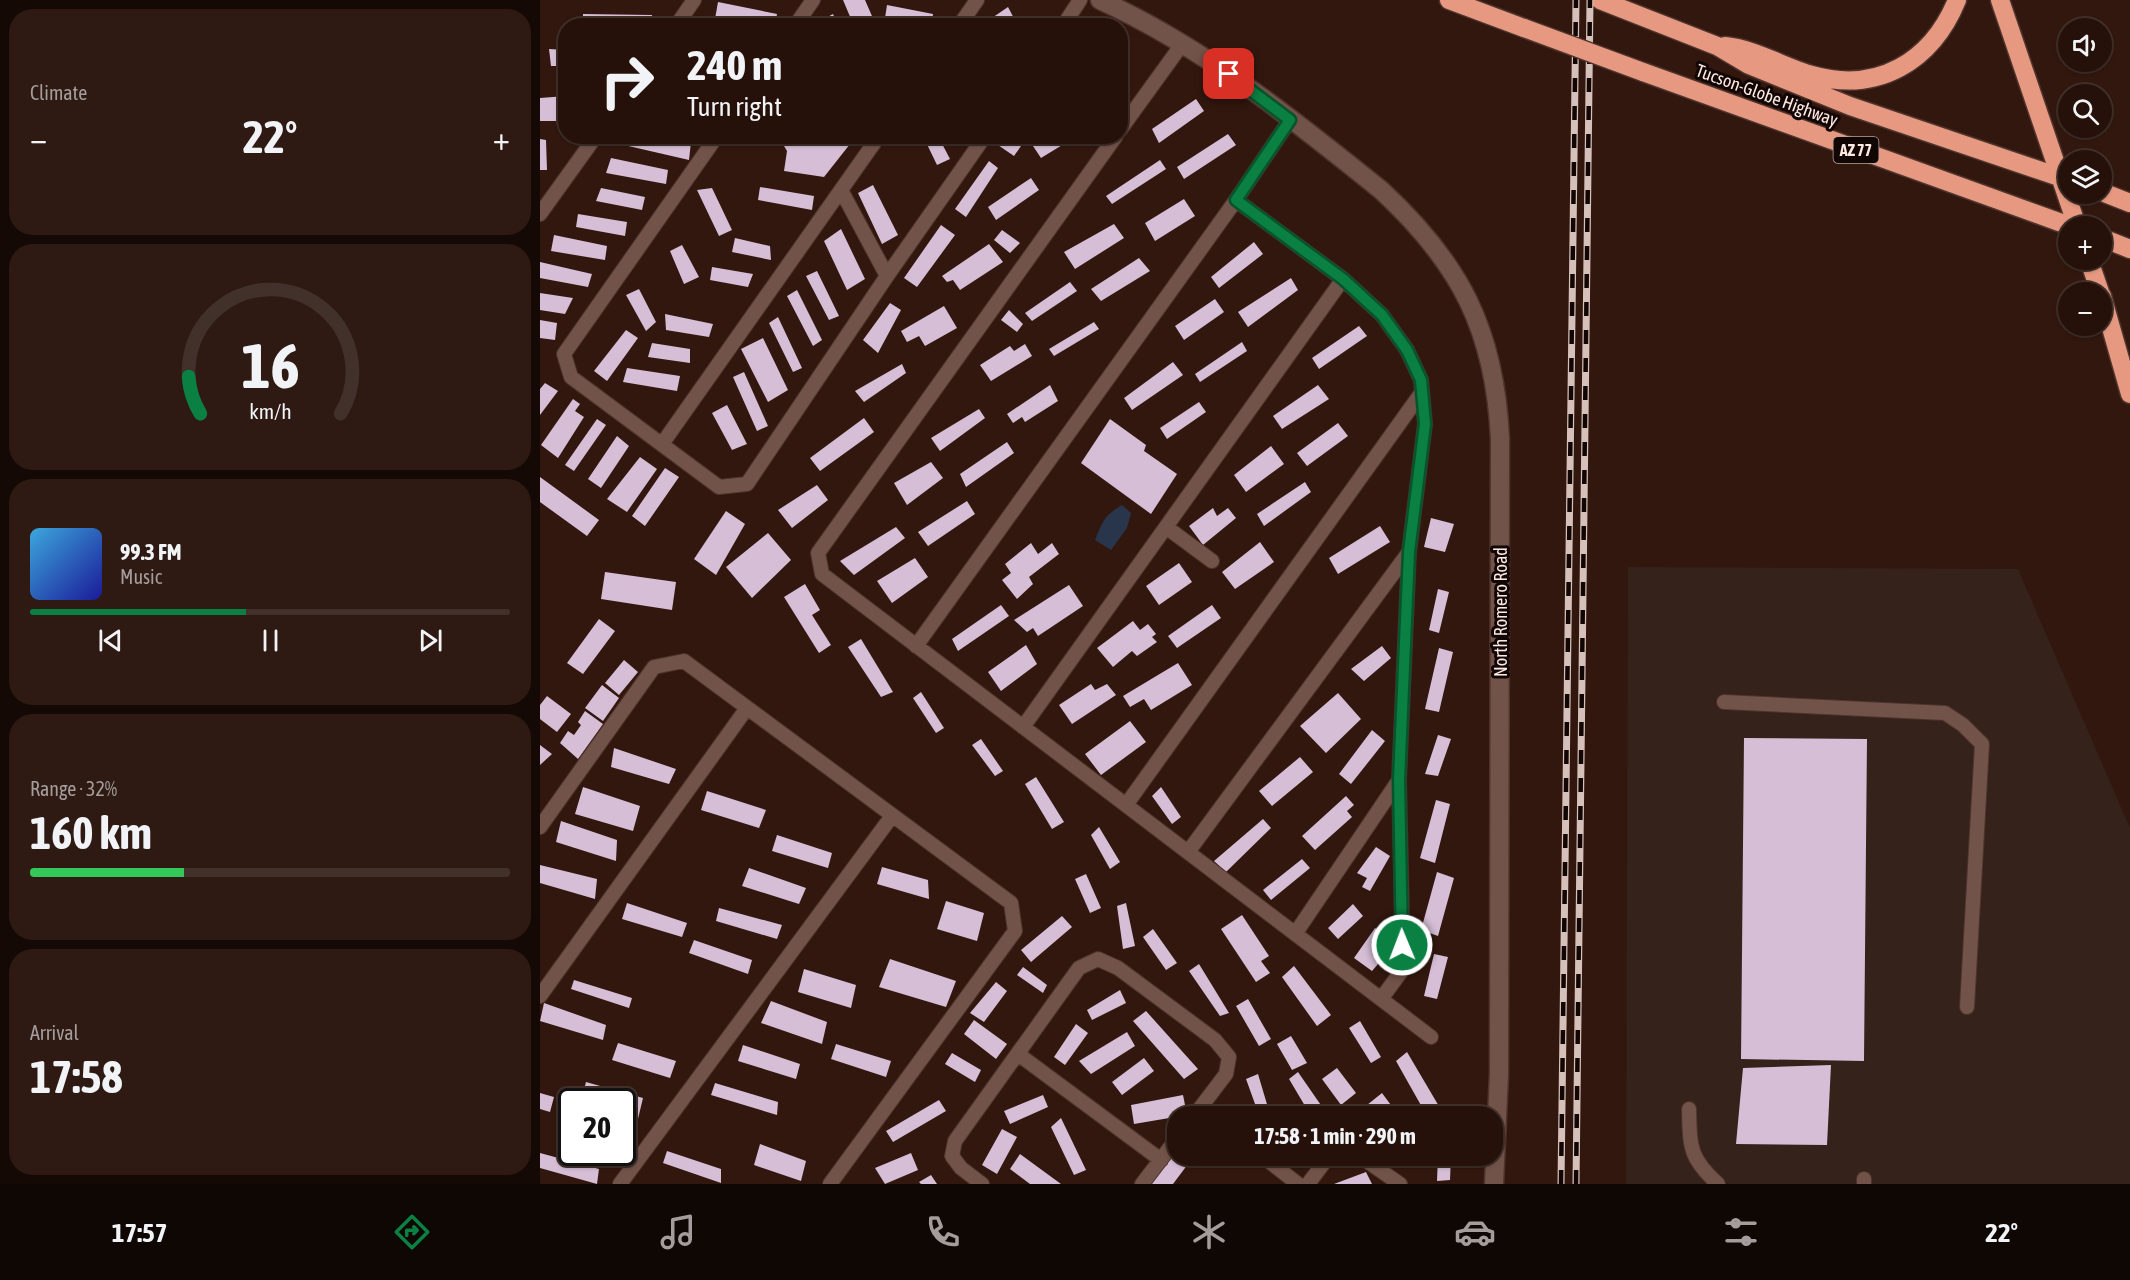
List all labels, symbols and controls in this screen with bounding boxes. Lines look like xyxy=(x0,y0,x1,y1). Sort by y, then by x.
map controls xyxy=(2058,18,2112,336)
button: sound xyxy=(2058,18,2112,72)
text: 240 m xyxy=(687,41,782,89)
icon: right xyxy=(588,42,666,120)
pin xyxy=(1203,48,1254,99)
icon: arrive xyxy=(1212,57,1245,90)
street label: Tucson-Globe Highway xyxy=(1693,60,1841,130)
text: Climate xyxy=(30,81,87,104)
button: search xyxy=(2058,84,2112,138)
text: Turn right xyxy=(687,91,782,122)
text: 22° xyxy=(243,111,297,163)
text: − xyxy=(30,119,47,157)
text: + xyxy=(493,119,510,157)
road number: AZ 77 xyxy=(1834,137,1878,163)
button: layers xyxy=(2058,150,2112,204)
button: + xyxy=(2058,216,2112,270)
button: − xyxy=(2058,282,2112,336)
text: 16 xyxy=(241,330,299,401)
text: km/h xyxy=(249,399,291,424)
text: 99.3 FM xyxy=(120,539,182,565)
street label: North Romero Road xyxy=(1490,547,1511,677)
text: Music xyxy=(120,565,162,588)
icon: previous xyxy=(94,624,127,657)
icon: pause xyxy=(254,624,287,657)
icon: next xyxy=(414,624,447,657)
text: Range · 32% xyxy=(30,777,117,800)
text: 160 km xyxy=(30,807,152,859)
position arrow xyxy=(1370,913,1434,977)
text: Arrival xyxy=(30,1021,79,1044)
text: 17:58 xyxy=(30,1051,123,1103)
speed limit sign: 20 xyxy=(558,1088,636,1166)
text: 17:58 · 1 min · 290 m xyxy=(1254,1123,1416,1149)
icon: directions xyxy=(391,1211,433,1253)
icon: music xyxy=(657,1211,699,1253)
icon: phone xyxy=(922,1211,964,1253)
icon: climate xyxy=(1188,1211,1230,1253)
icon: car xyxy=(1454,1211,1496,1253)
icon: filters xyxy=(1720,1211,1762,1253)
text: 17:57 xyxy=(112,1217,167,1248)
text: 22° xyxy=(1985,1217,2018,1248)

